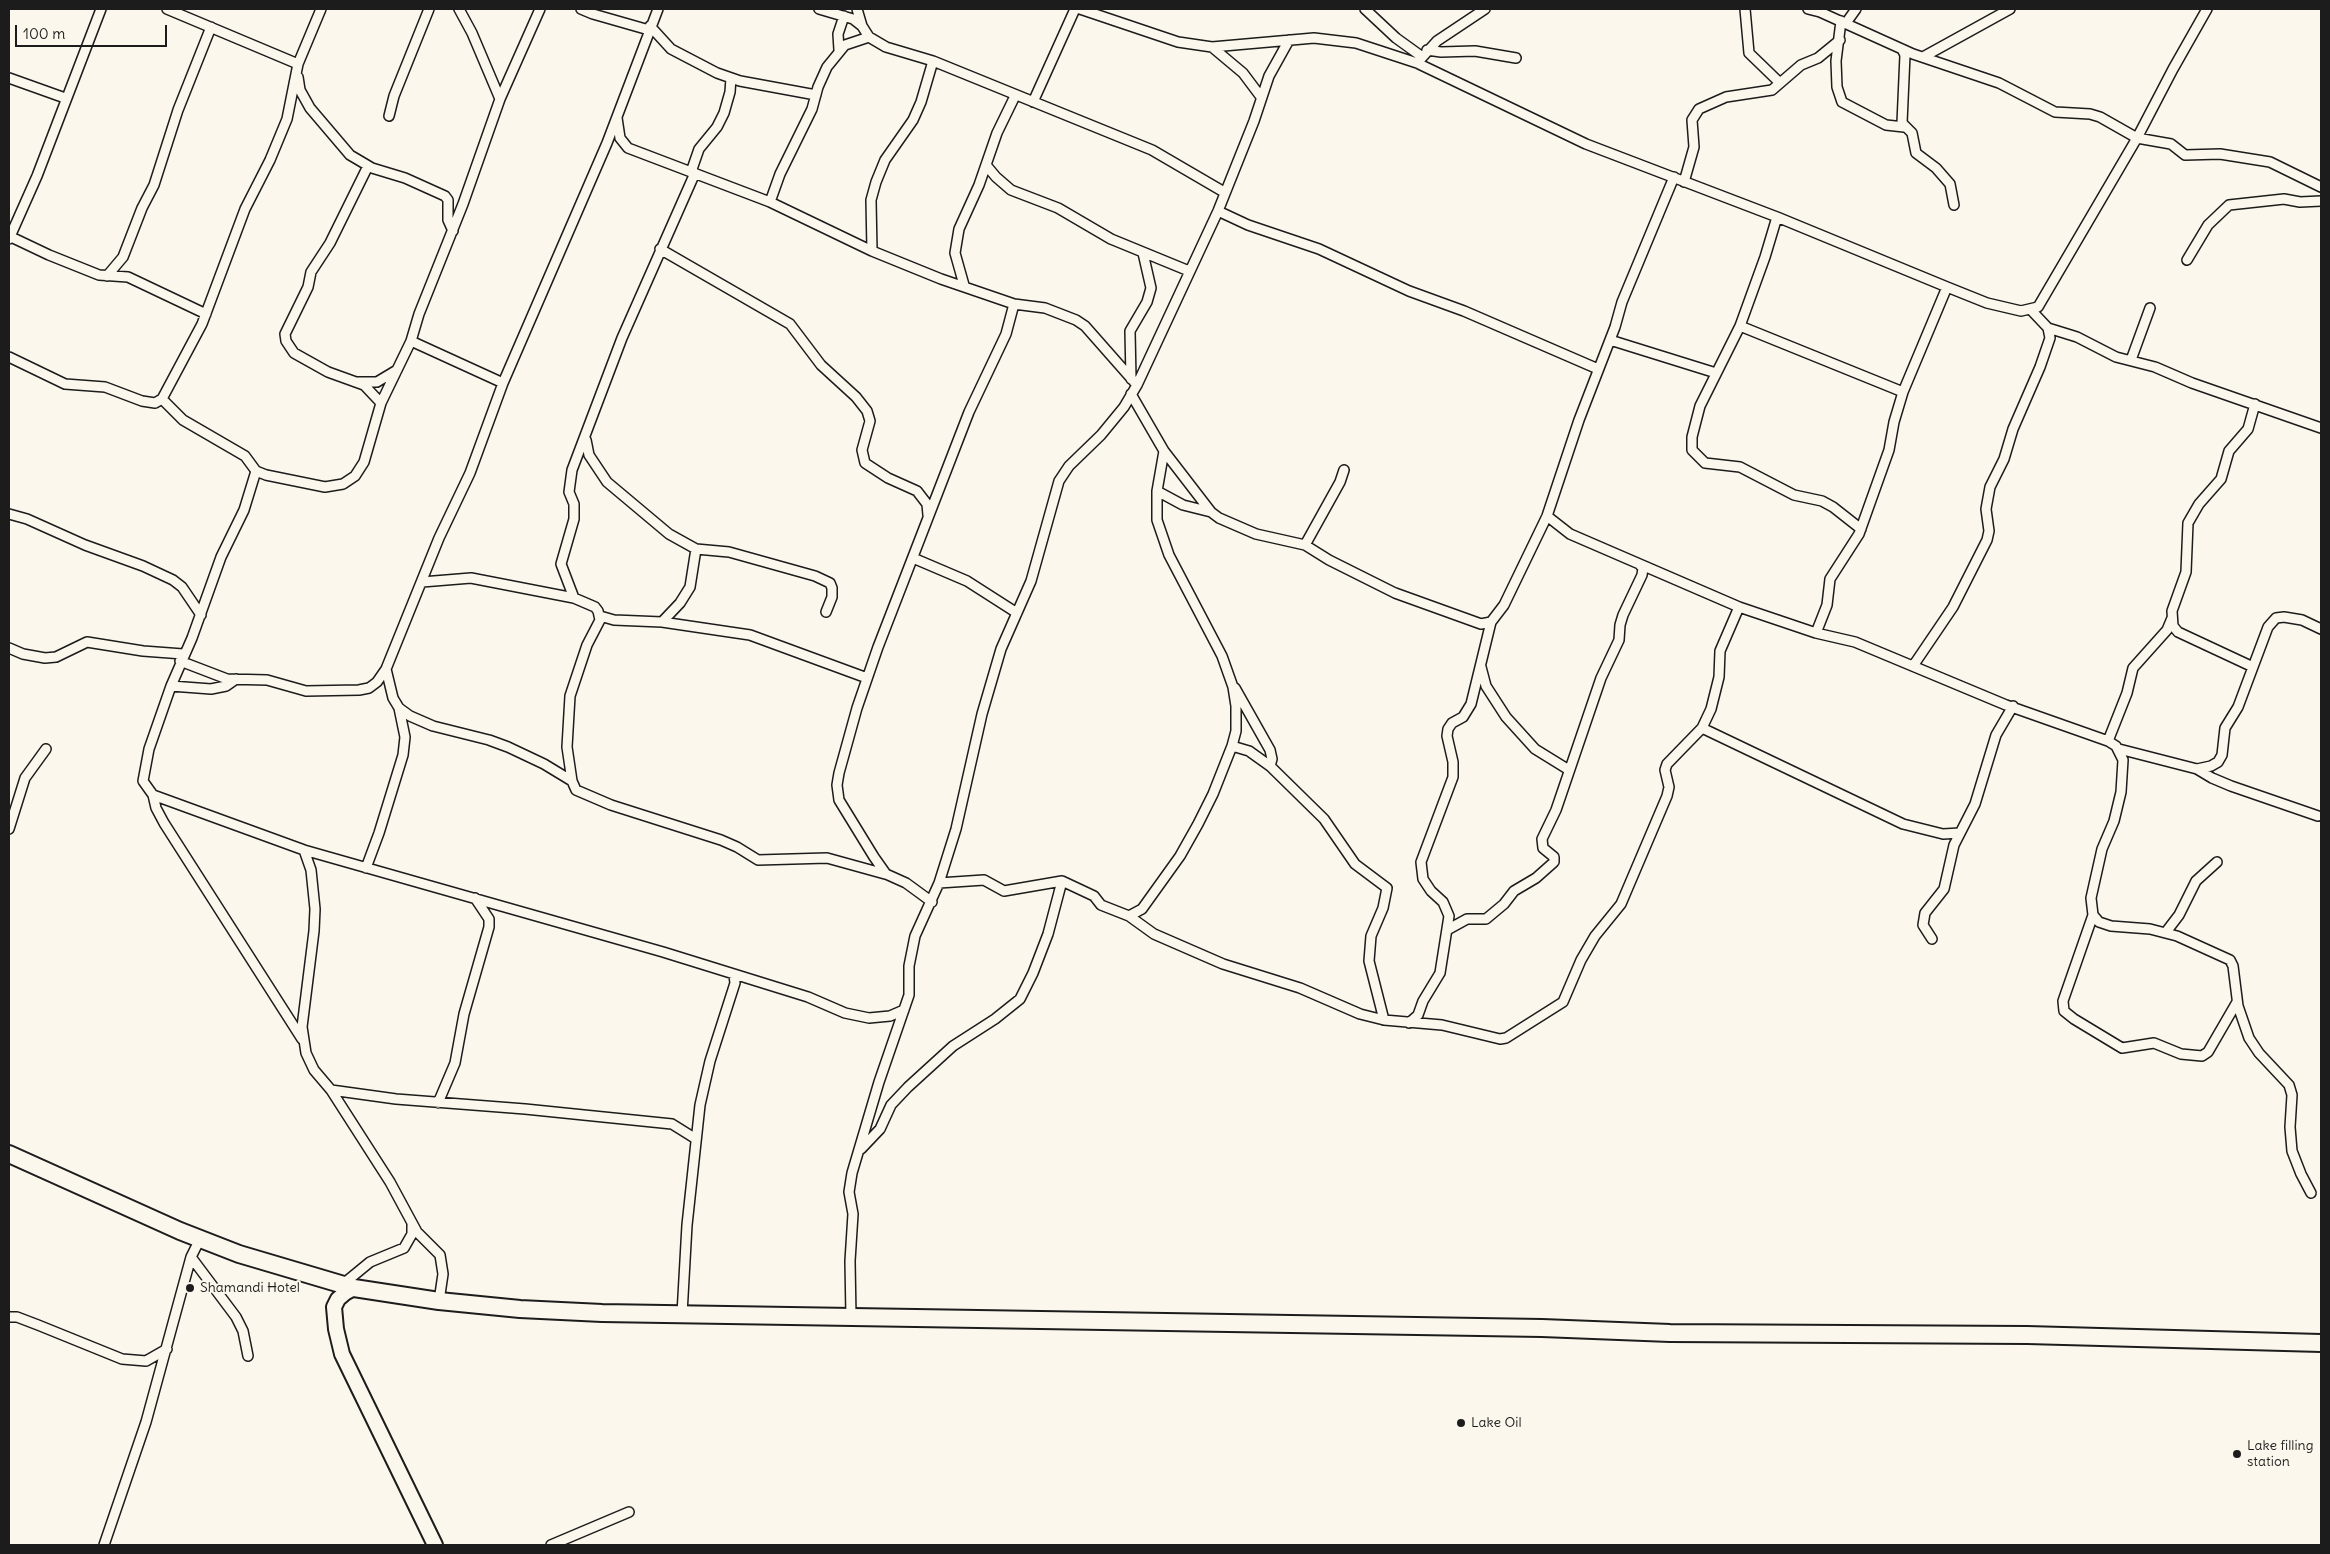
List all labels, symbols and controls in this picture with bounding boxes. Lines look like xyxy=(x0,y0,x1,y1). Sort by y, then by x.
scale bar xyxy=(18,15,170,47)
text: 100 m xyxy=(23,24,65,43)
place label: Shamandi Hotel xyxy=(200,1280,300,1296)
marker: Shamandi Hotel xyxy=(184,1282,196,1294)
place label: Lake Oil xyxy=(1471,1415,1522,1431)
marker: Lake Oil xyxy=(1455,1417,1467,1429)
place label: Lake filling station xyxy=(2247,1438,2313,1470)
marker: Lake filling station xyxy=(2231,1448,2243,1460)

